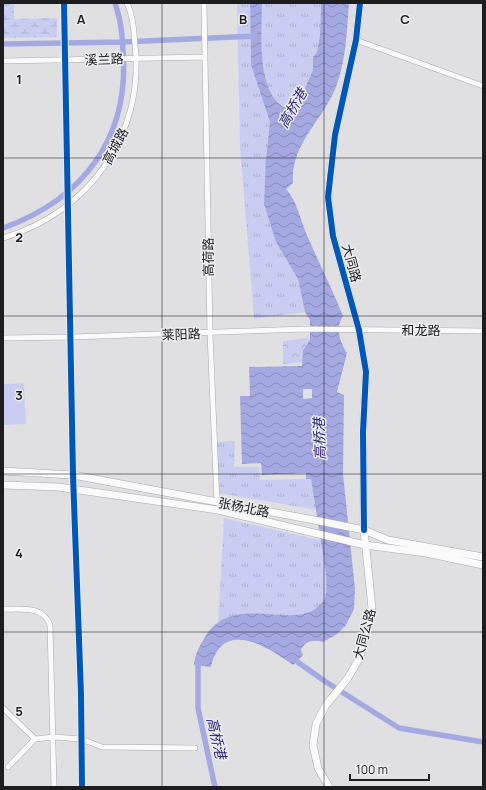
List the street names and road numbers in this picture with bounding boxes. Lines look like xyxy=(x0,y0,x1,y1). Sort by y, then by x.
street label: 溪兰路 xyxy=(84,49,124,69)
street label: 高城路 xyxy=(98,125,132,167)
street label: 高荷路 xyxy=(199,237,217,277)
street label: 大同路 xyxy=(338,242,366,284)
street label: 和龙路 xyxy=(401,321,441,339)
street label: 莱阳路 xyxy=(161,324,201,344)
street label: 张杨北路 xyxy=(217,493,271,521)
street label: 大同公路 xyxy=(349,607,379,661)

